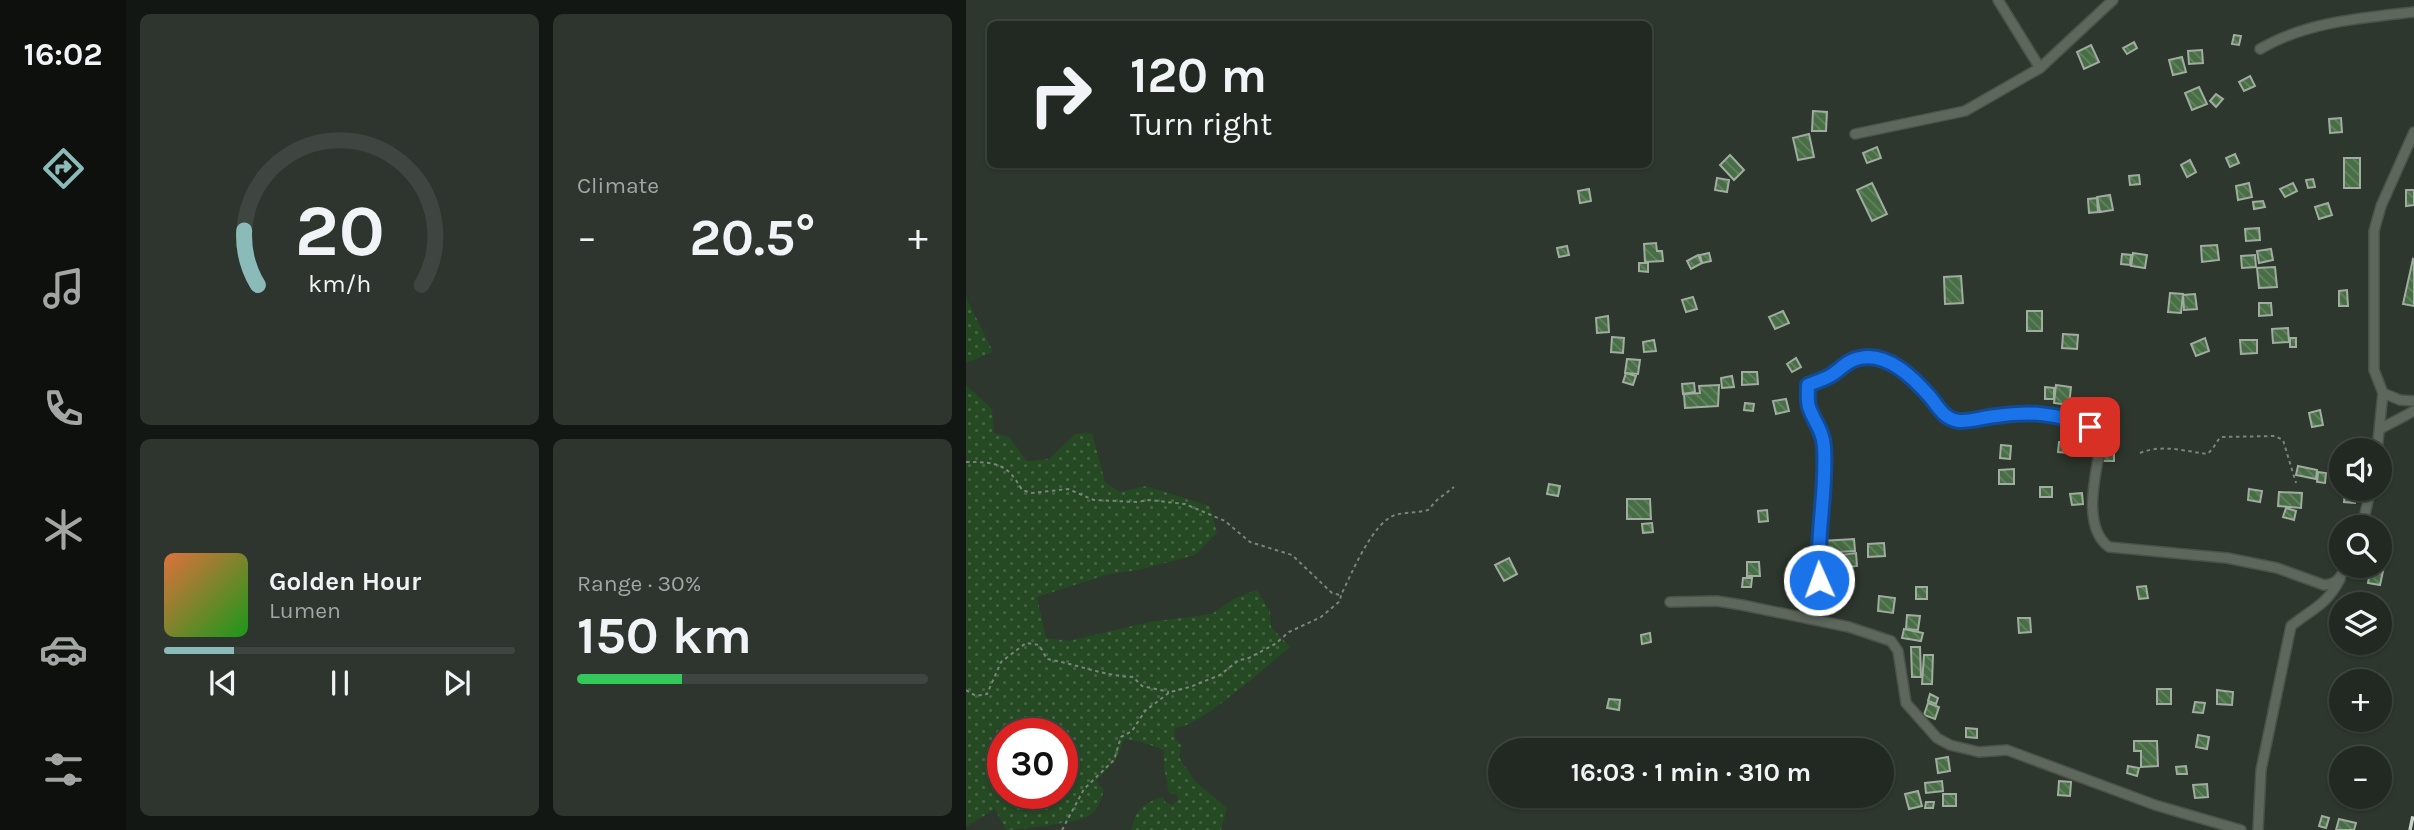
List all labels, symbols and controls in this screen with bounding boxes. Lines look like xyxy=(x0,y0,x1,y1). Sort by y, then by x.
text: 16:02 xyxy=(23,36,103,73)
text: 120 m xyxy=(1130,47,1267,104)
icon: right xyxy=(1015,49,1106,140)
text: Turn right xyxy=(1130,106,1272,143)
icon: directions xyxy=(39,144,88,193)
text: Climate xyxy=(577,172,659,199)
text: 20 xyxy=(294,189,385,274)
text: 20.5° xyxy=(690,207,816,268)
text: − xyxy=(577,215,597,260)
text: + xyxy=(908,215,928,260)
icon: music xyxy=(39,264,88,313)
text: km/h xyxy=(308,269,371,298)
icon: phone xyxy=(39,384,88,433)
pin xyxy=(2060,397,2120,457)
icon: arrive xyxy=(2071,408,2109,446)
map controls xyxy=(2329,438,2392,809)
button: sound xyxy=(2329,438,2392,501)
icon: climate xyxy=(39,505,88,554)
button: search xyxy=(2329,515,2392,578)
position arrow xyxy=(1782,543,1856,617)
text: Golden Hour xyxy=(269,566,421,597)
text: Range · 30% xyxy=(577,570,701,597)
button: layers xyxy=(2329,592,2392,655)
text: Lumen xyxy=(269,597,341,624)
text: 150 km xyxy=(577,605,752,666)
icon: car xyxy=(39,625,88,674)
icon: previous xyxy=(204,664,242,702)
icon: pause xyxy=(321,664,359,702)
icon: next xyxy=(438,664,476,702)
button: + xyxy=(2329,669,2392,732)
speed limit sign: 30 xyxy=(987,718,1078,809)
icon: filters xyxy=(39,745,88,794)
button: − xyxy=(2329,746,2392,809)
text: 16:03 · 1 min · 310 m xyxy=(1571,757,1811,788)

